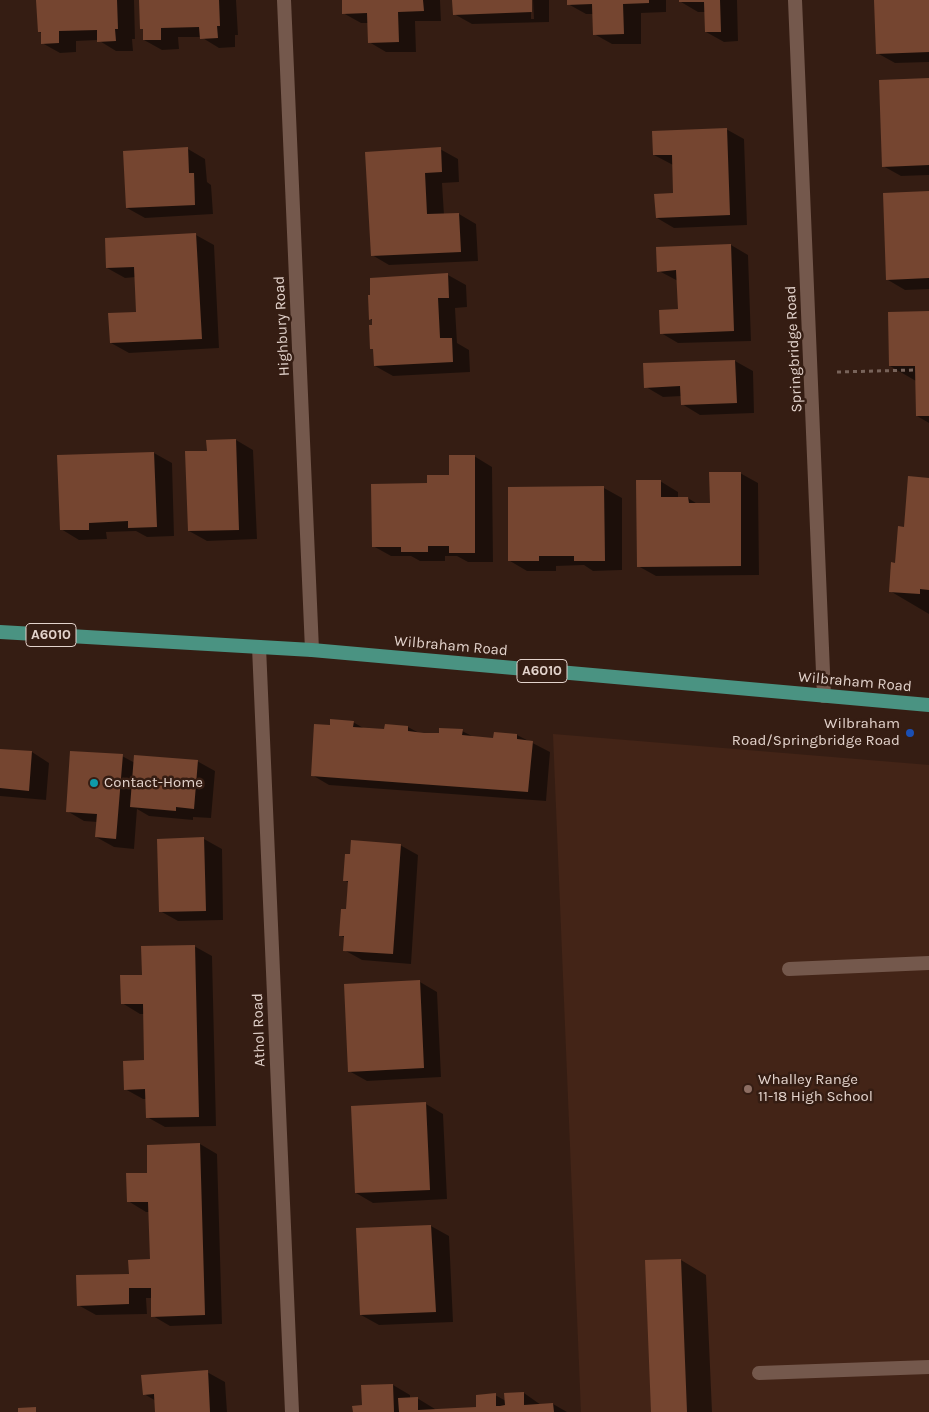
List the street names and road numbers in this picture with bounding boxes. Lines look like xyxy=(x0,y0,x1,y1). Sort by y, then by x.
street label: Highbury Road xyxy=(270,275,294,377)
street label: Springbridge Road xyxy=(782,285,806,413)
road number: A6010 xyxy=(26,624,76,646)
street label: Wilbraham Road xyxy=(393,632,509,660)
road number: A6010 xyxy=(517,659,567,682)
street label: Wilbraham Road xyxy=(797,668,913,696)
street label: Athol Road xyxy=(249,993,269,1067)

